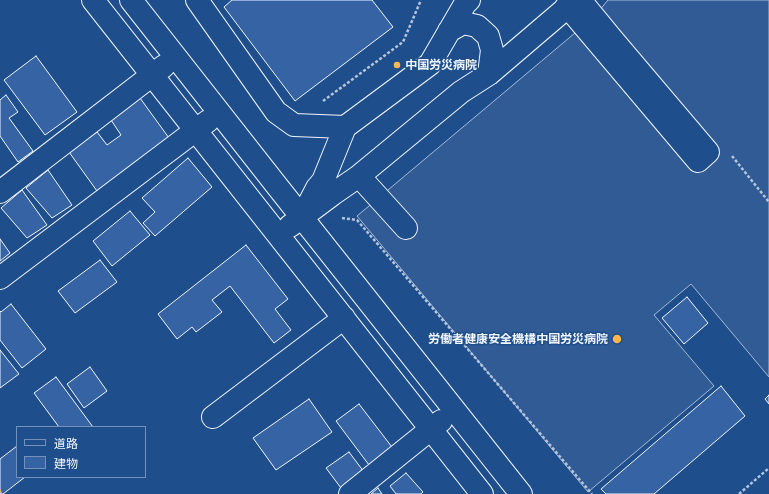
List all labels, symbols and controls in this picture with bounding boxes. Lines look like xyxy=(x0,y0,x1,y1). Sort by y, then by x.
place label: 中国労災病院 xyxy=(405,58,477,72)
marker: 中国労災病院 xyxy=(392,60,402,70)
place label: 労働者健康安全機構中国労災病院 xyxy=(428,332,608,346)
marker: 労働者健康安全機構中国労災病院 xyxy=(611,333,623,345)
legend xyxy=(16,426,146,478)
text: 道路 xyxy=(54,437,78,451)
text: 建物 xyxy=(54,457,78,471)

